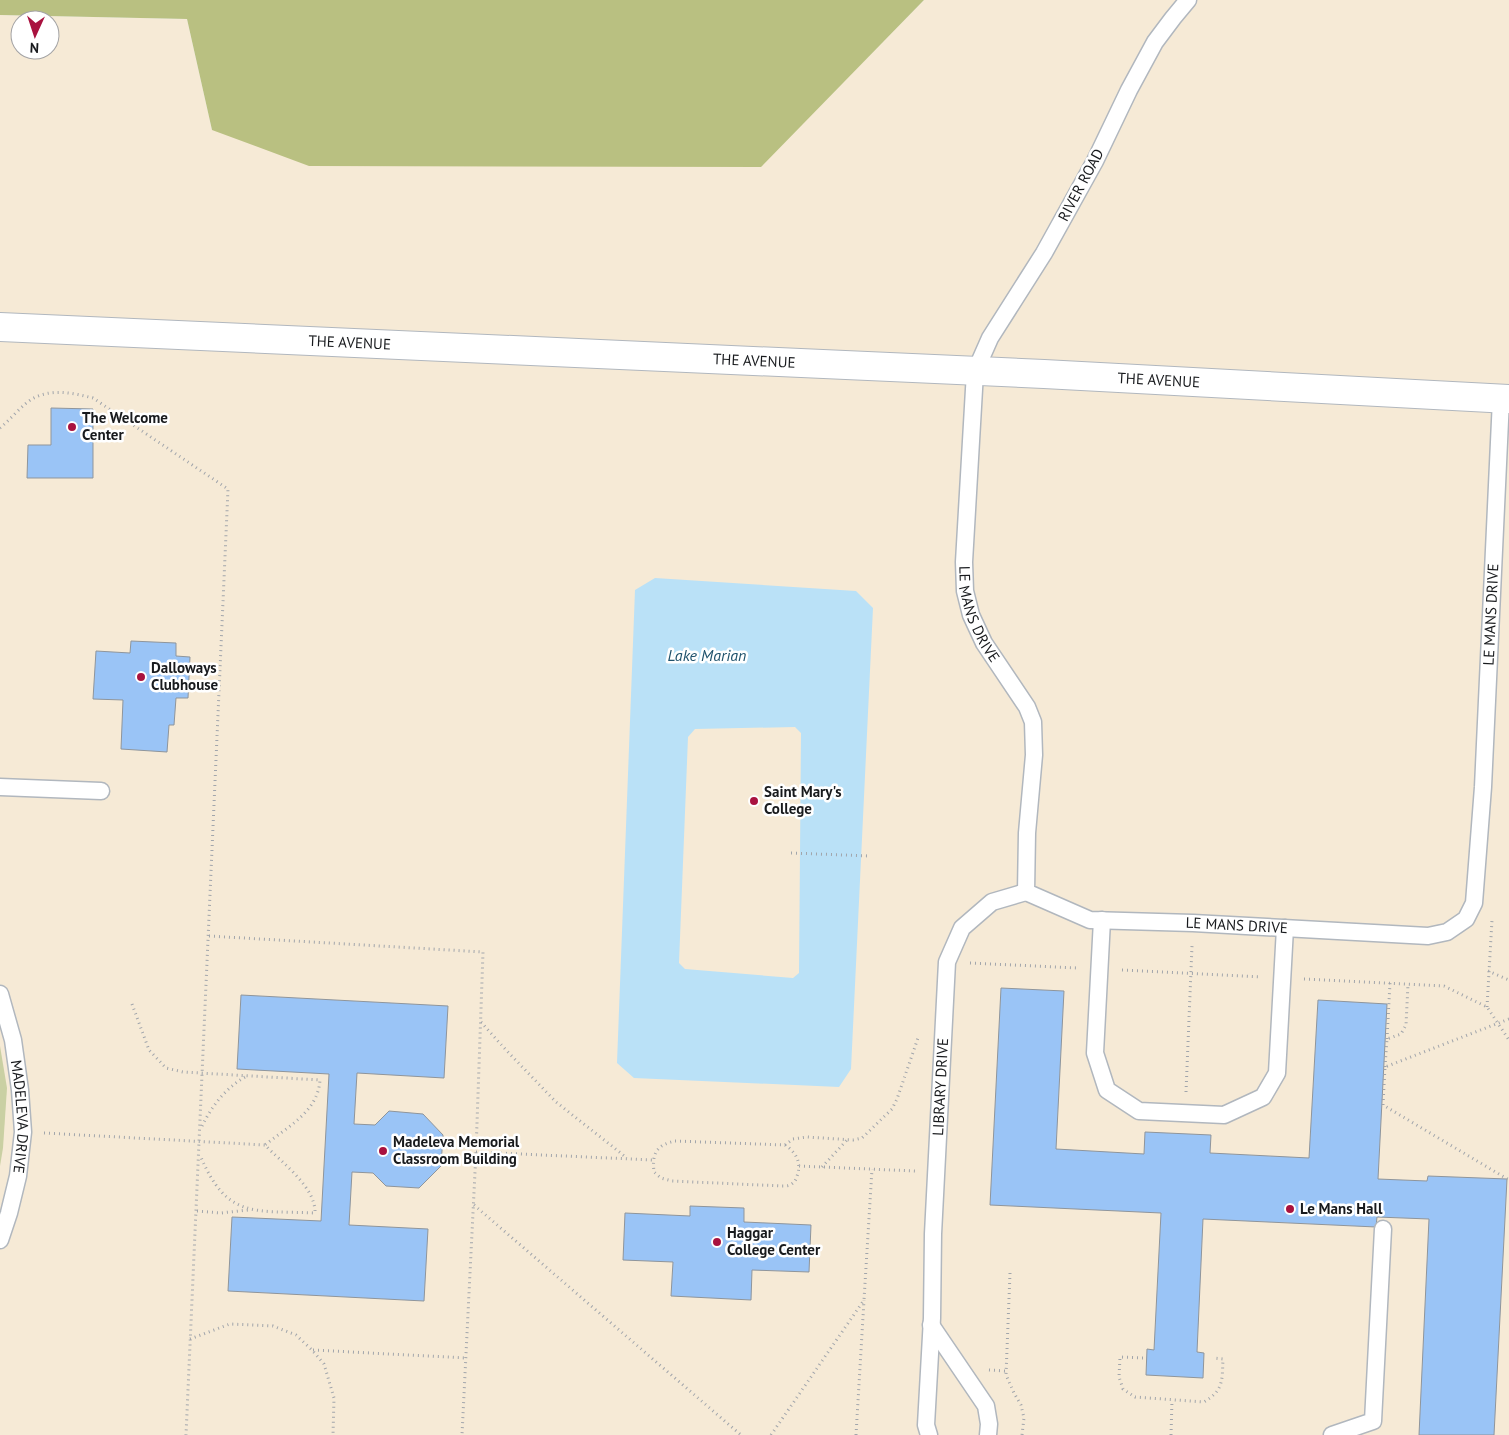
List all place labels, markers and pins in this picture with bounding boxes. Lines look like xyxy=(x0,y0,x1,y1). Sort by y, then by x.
place label: The Welcome Center xyxy=(82,408,168,444)
marker: The Welcome Center xyxy=(66,421,78,433)
place label: Dalloways Clubhouse xyxy=(151,658,219,694)
marker: Dalloways Clubhouse xyxy=(135,671,147,683)
place label: Saint Mary's College xyxy=(764,782,842,818)
marker: Saint Mary's College xyxy=(748,795,760,807)
place label: Madeleva Memorial Classroom Building xyxy=(393,1132,520,1168)
marker: Madeleva Memorial Classroom Building xyxy=(377,1145,389,1157)
place label: Le Mans Hall xyxy=(1300,1199,1383,1218)
marker: Le Mans Hall xyxy=(1284,1203,1296,1215)
place label: Haggar College Center xyxy=(727,1223,821,1259)
marker: Haggar College Center xyxy=(711,1236,723,1248)

